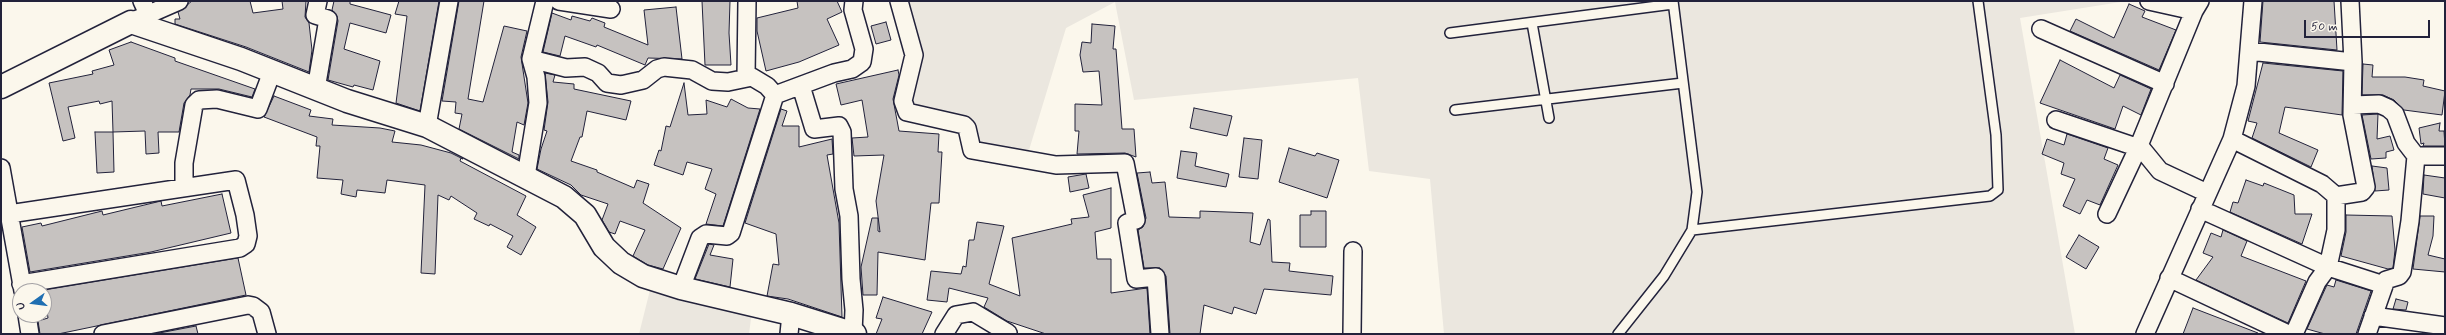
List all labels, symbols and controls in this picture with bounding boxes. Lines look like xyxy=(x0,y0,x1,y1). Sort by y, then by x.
scale bar xyxy=(2306,12,2432,38)
text: 50 m xyxy=(2311,19,2338,35)
north arrow xyxy=(12,283,52,323)
text: U xyxy=(14,300,29,311)

